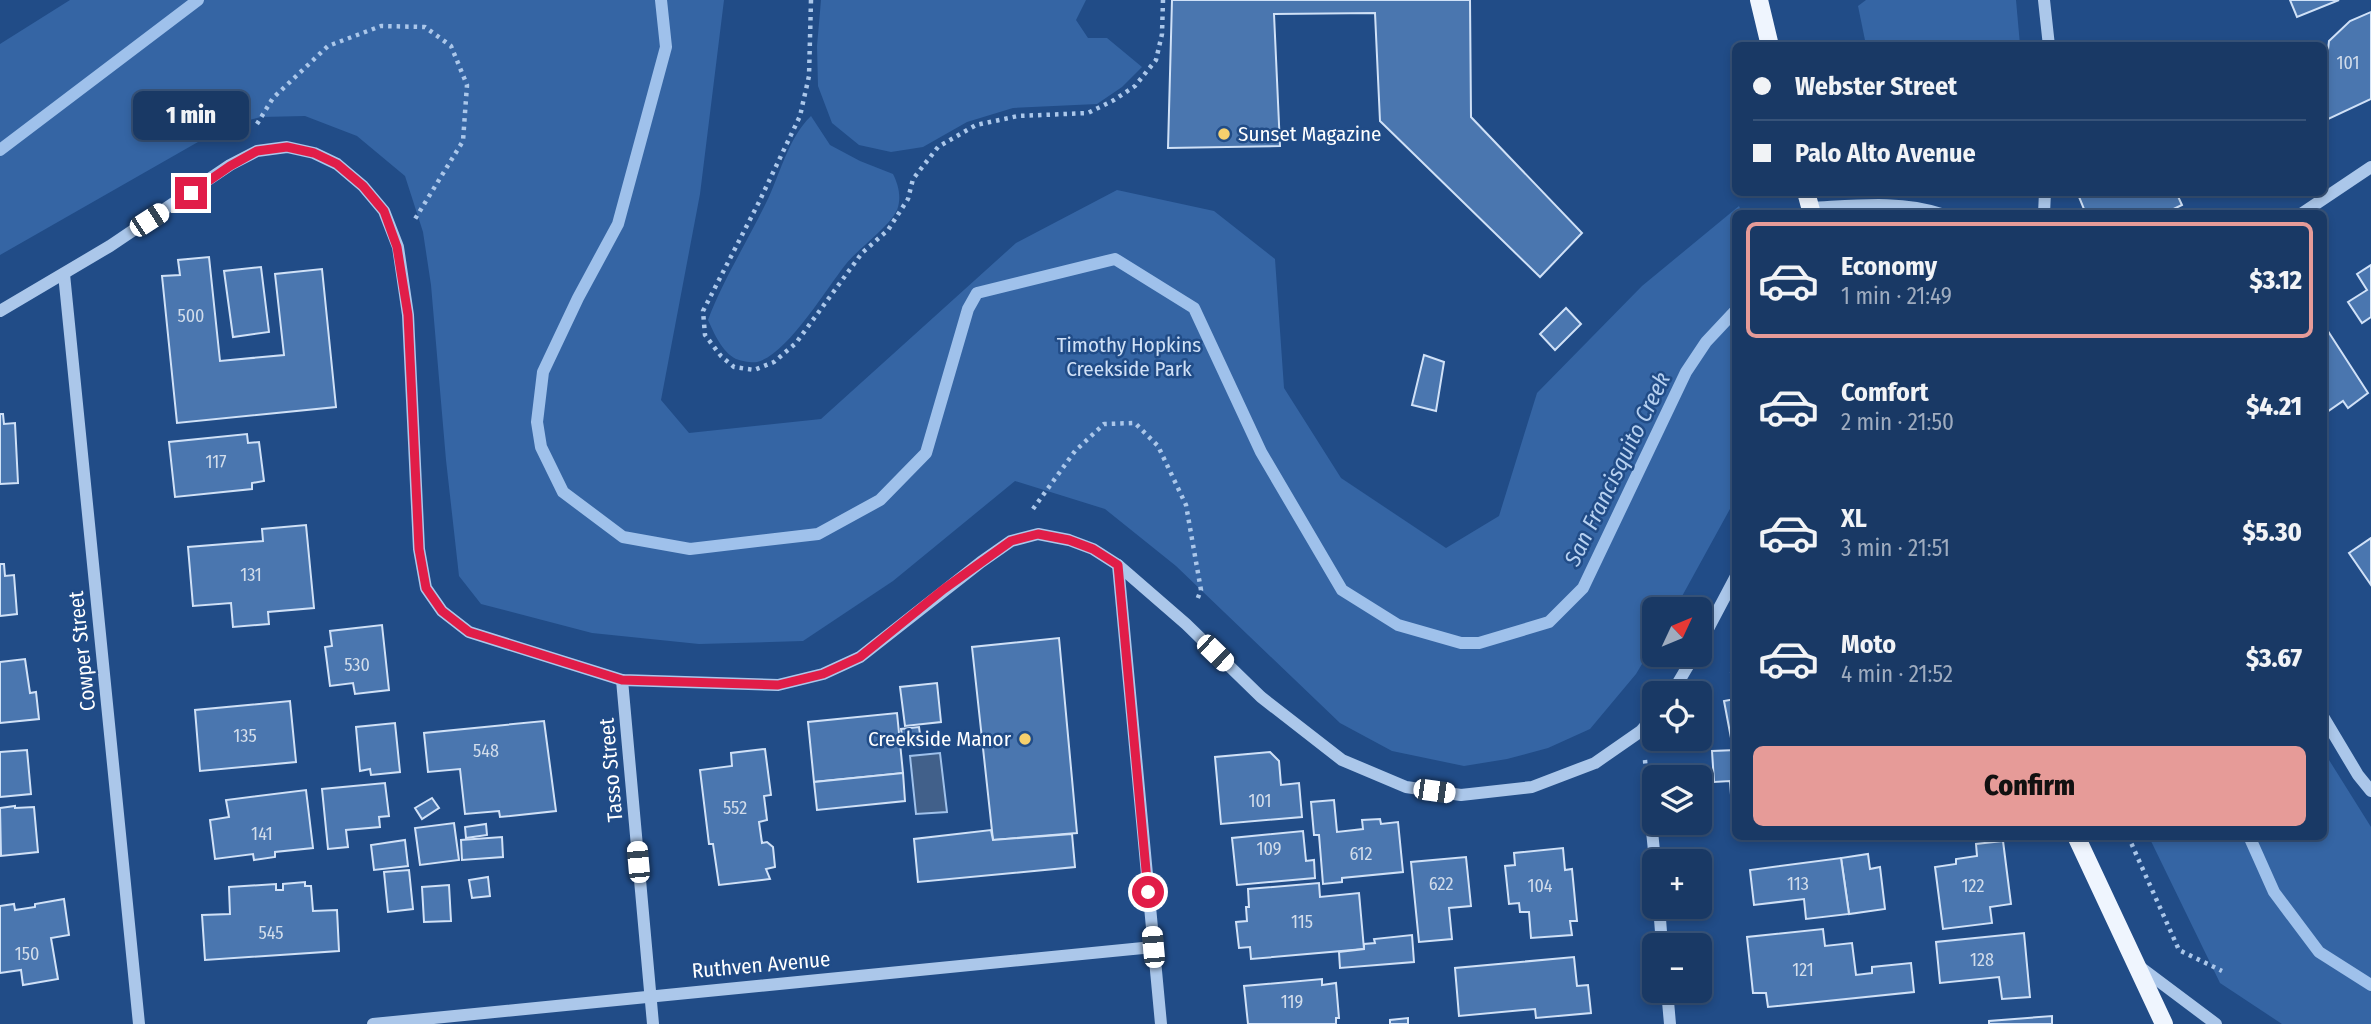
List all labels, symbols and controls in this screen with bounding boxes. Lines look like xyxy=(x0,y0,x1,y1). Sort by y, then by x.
house number: 101 xyxy=(2337,52,2359,74)
text: Webster Street xyxy=(1795,71,1957,102)
callout: 1 min xyxy=(133,92,249,140)
text: 1 min xyxy=(166,101,216,129)
place label: Sunset Magazine xyxy=(1238,121,1381,147)
marker: Sunset Magazine xyxy=(1216,126,1232,142)
text: Palo Alto Avenue xyxy=(1795,138,1976,169)
route end xyxy=(175,177,207,209)
car xyxy=(126,200,173,240)
icon: car xyxy=(1757,249,1820,312)
text: Economy xyxy=(1841,251,1937,282)
text: $3.12 xyxy=(2250,265,2302,296)
text: 1 min · 21:49 xyxy=(1841,282,1952,310)
house number: 500 xyxy=(177,305,205,327)
park label: Timothy Hopkins Creekside Park xyxy=(1057,332,1201,382)
water label: San Francisquito Creek xyxy=(1557,368,1676,571)
icon: car xyxy=(1757,375,1820,438)
text: Comfort xyxy=(1841,377,1929,408)
text: $4.21 xyxy=(2246,391,2302,422)
text: 2 min · 21:50 xyxy=(1841,408,1954,436)
house number: 117 xyxy=(205,451,227,473)
icon: car xyxy=(1757,501,1820,564)
text: XL xyxy=(1841,503,1867,534)
text: $5.30 xyxy=(2243,517,2302,548)
text: 3 min · 21:51 xyxy=(1841,534,1950,562)
house number: 131 xyxy=(240,564,262,586)
street label: Cowper Street xyxy=(63,590,101,712)
north arrow xyxy=(1642,597,1712,667)
map controls xyxy=(1642,597,1712,1003)
icon: car xyxy=(1757,627,1820,690)
text: Moto xyxy=(1841,629,1896,660)
car xyxy=(1193,631,1238,675)
text: $3.67 xyxy=(2246,643,2302,674)
house number: 530 xyxy=(344,654,370,676)
text: 4 min · 21:52 xyxy=(1841,660,1953,688)
button: locate xyxy=(1642,681,1712,751)
street label: Tasso Street xyxy=(593,717,628,823)
house number: 135 xyxy=(233,725,257,747)
place label: Creekside Manor xyxy=(868,726,1012,752)
marker: Creekside Manor xyxy=(1017,731,1033,747)
house number: 548 xyxy=(473,740,499,762)
button: Confirm xyxy=(1753,746,2306,826)
button: layers xyxy=(1642,765,1712,835)
car xyxy=(1412,778,1457,804)
house number: 101 xyxy=(1249,790,1271,812)
house number: 552 xyxy=(723,797,747,819)
house number: 141 xyxy=(251,823,273,845)
house number: 109 xyxy=(1256,838,1282,860)
car xyxy=(626,840,651,884)
house number: 612 xyxy=(1349,843,1373,865)
button: + xyxy=(1642,849,1712,919)
house number: 622 xyxy=(1429,873,1453,895)
house number: 113 xyxy=(1787,873,1809,895)
house number: 104 xyxy=(1527,875,1553,897)
house number: 122 xyxy=(1962,875,1985,897)
route start xyxy=(1132,876,1164,908)
house number: 115 xyxy=(1291,911,1313,933)
house number: 545 xyxy=(258,922,284,944)
car xyxy=(1141,925,1166,969)
button: − xyxy=(1642,933,1712,1003)
house number: 150 xyxy=(15,943,39,965)
street label: Ruthven Avenue xyxy=(691,946,831,984)
house number: 128 xyxy=(1970,949,1994,971)
house number: 121 xyxy=(1792,959,1814,981)
house number: 119 xyxy=(1281,991,1303,1013)

